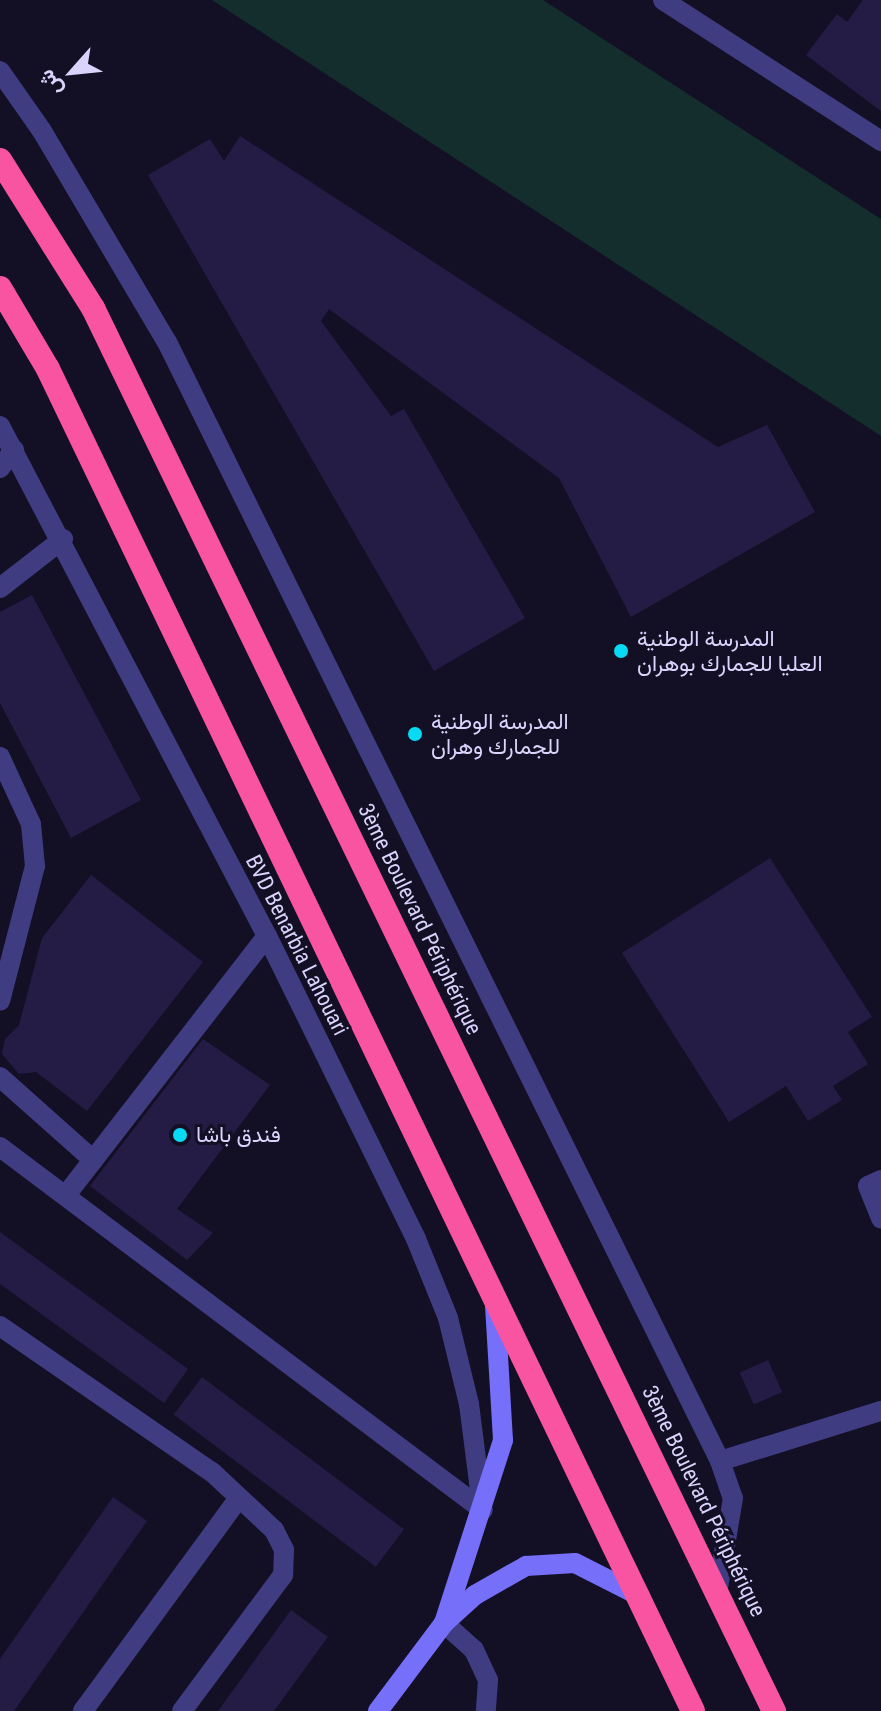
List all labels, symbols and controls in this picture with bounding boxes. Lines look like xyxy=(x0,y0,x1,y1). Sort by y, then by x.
north arrow xyxy=(32,32,112,112)
text: ش xyxy=(33,66,67,101)
place label: المدرسة الوطنية العليا للجمارك بوهران xyxy=(637,625,823,676)
marker: المدرسة الوطنية العليا للجمارك بوهران xyxy=(612,642,630,660)
place label: المدرسة الوطنية للجمارك وهران xyxy=(431,708,569,760)
marker: المدرسة الوطنية للجمارك وهران xyxy=(406,725,424,743)
street label: 3ème Boulevard Périphérique xyxy=(352,799,488,1039)
street label: BVD Benarbia Lahouari xyxy=(240,850,354,1040)
place label: فندق باشا xyxy=(196,1122,281,1148)
marker: فندق باشا xyxy=(171,1126,189,1144)
street label: 3ème Boulevard Périphérique xyxy=(636,1381,772,1621)

